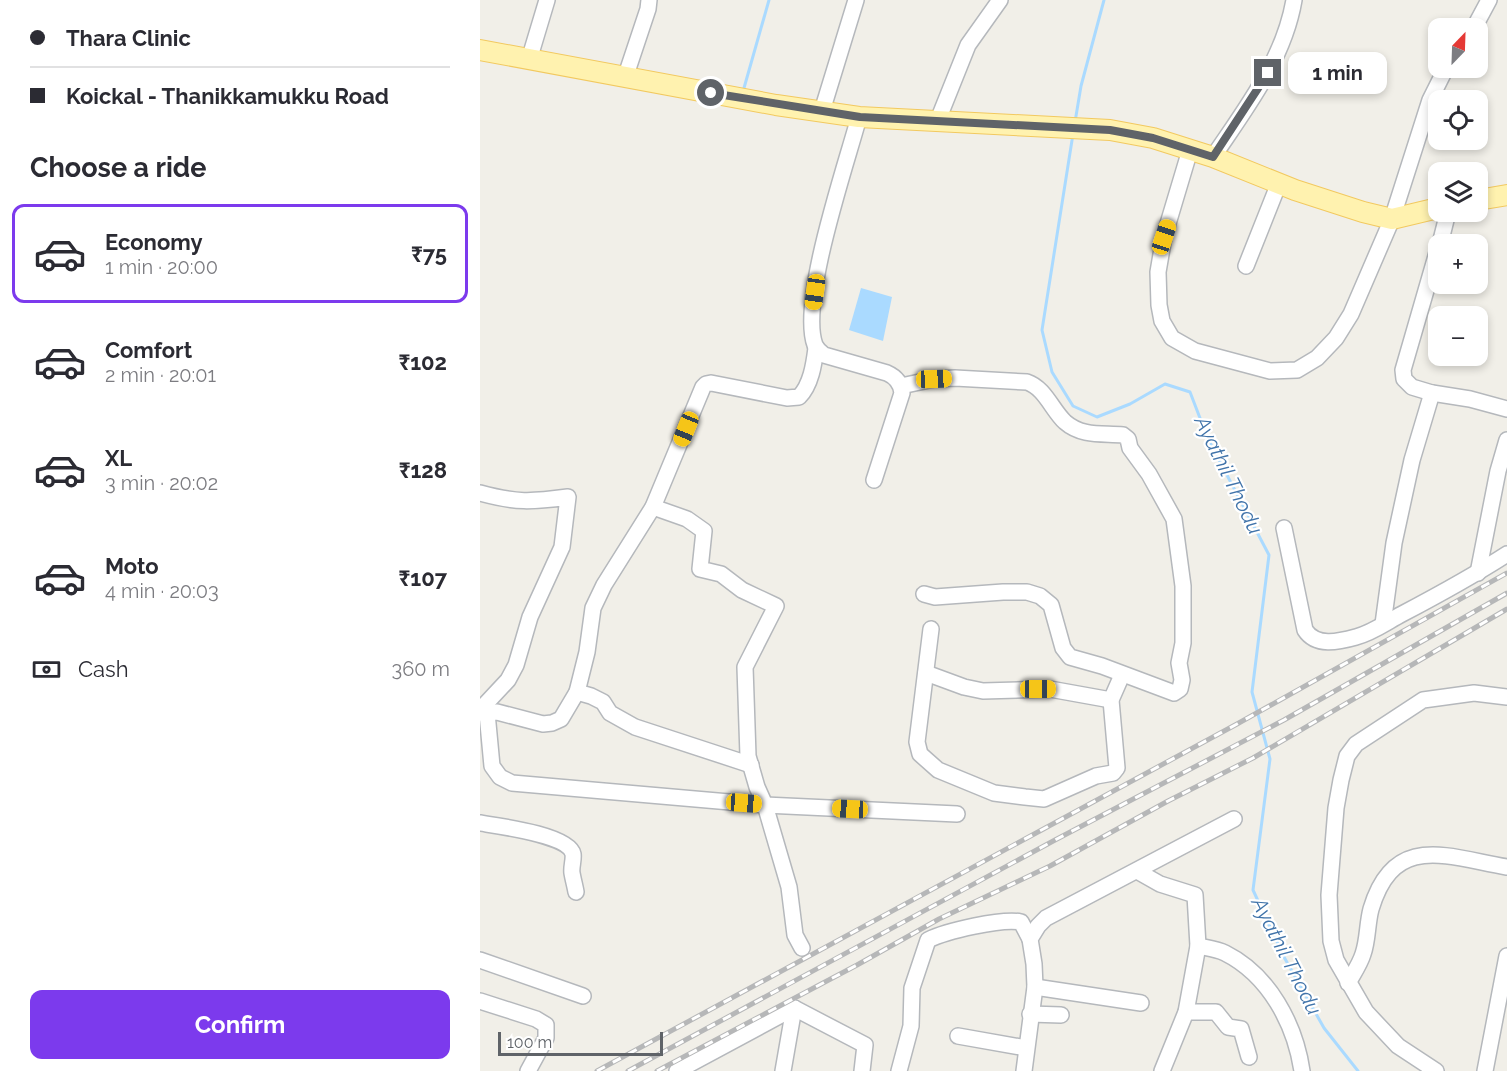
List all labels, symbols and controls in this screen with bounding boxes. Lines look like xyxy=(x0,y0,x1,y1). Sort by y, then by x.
north arrow xyxy=(1428,18,1488,78)
map controls xyxy=(1428,18,1488,366)
text: Thara Clinic xyxy=(66,25,191,51)
callout: 1 min xyxy=(1289,52,1388,94)
route end xyxy=(1254,59,1281,86)
text: 1 min xyxy=(1312,61,1363,85)
route start xyxy=(697,79,724,106)
text: Koickal - Thanikkamukku Road xyxy=(66,83,389,109)
button: locate xyxy=(1428,90,1488,150)
text: Choose a ride xyxy=(30,152,206,183)
button: layers xyxy=(1428,162,1488,222)
car xyxy=(1150,217,1178,257)
icon: car xyxy=(33,227,87,281)
text: Economy xyxy=(105,229,203,255)
button: + xyxy=(1428,234,1488,294)
text: ₹75 xyxy=(411,241,447,267)
text: 1 min · 20:00 xyxy=(105,255,218,279)
car xyxy=(804,273,826,311)
button: − xyxy=(1428,306,1488,366)
icon: car xyxy=(33,335,87,389)
text: Comfort xyxy=(105,337,192,363)
text: ₹102 xyxy=(398,349,447,375)
text: 2 min · 20:01 xyxy=(105,363,216,387)
car xyxy=(916,369,952,389)
car xyxy=(671,409,701,449)
water label: Ayathil Thodu xyxy=(1189,411,1268,538)
icon: car xyxy=(33,443,87,497)
text: XL xyxy=(105,445,132,471)
text: ₹128 xyxy=(399,457,447,483)
text: 3 min · 20:02 xyxy=(105,471,218,495)
icon: car xyxy=(33,551,87,605)
text: Moto xyxy=(105,553,159,579)
text: ₹107 xyxy=(399,565,447,591)
text: 4 min · 20:03 xyxy=(105,579,219,603)
icon: cash xyxy=(30,653,63,686)
text: Cash xyxy=(78,656,129,682)
text: 360 m xyxy=(392,657,450,681)
car xyxy=(1020,680,1056,698)
car xyxy=(725,793,763,813)
car xyxy=(832,799,868,819)
water label: Ayathil Thodu xyxy=(1246,892,1327,1019)
button: Confirm xyxy=(30,990,450,1059)
scale bar xyxy=(498,1029,663,1056)
text: 100 m xyxy=(507,1033,552,1052)

